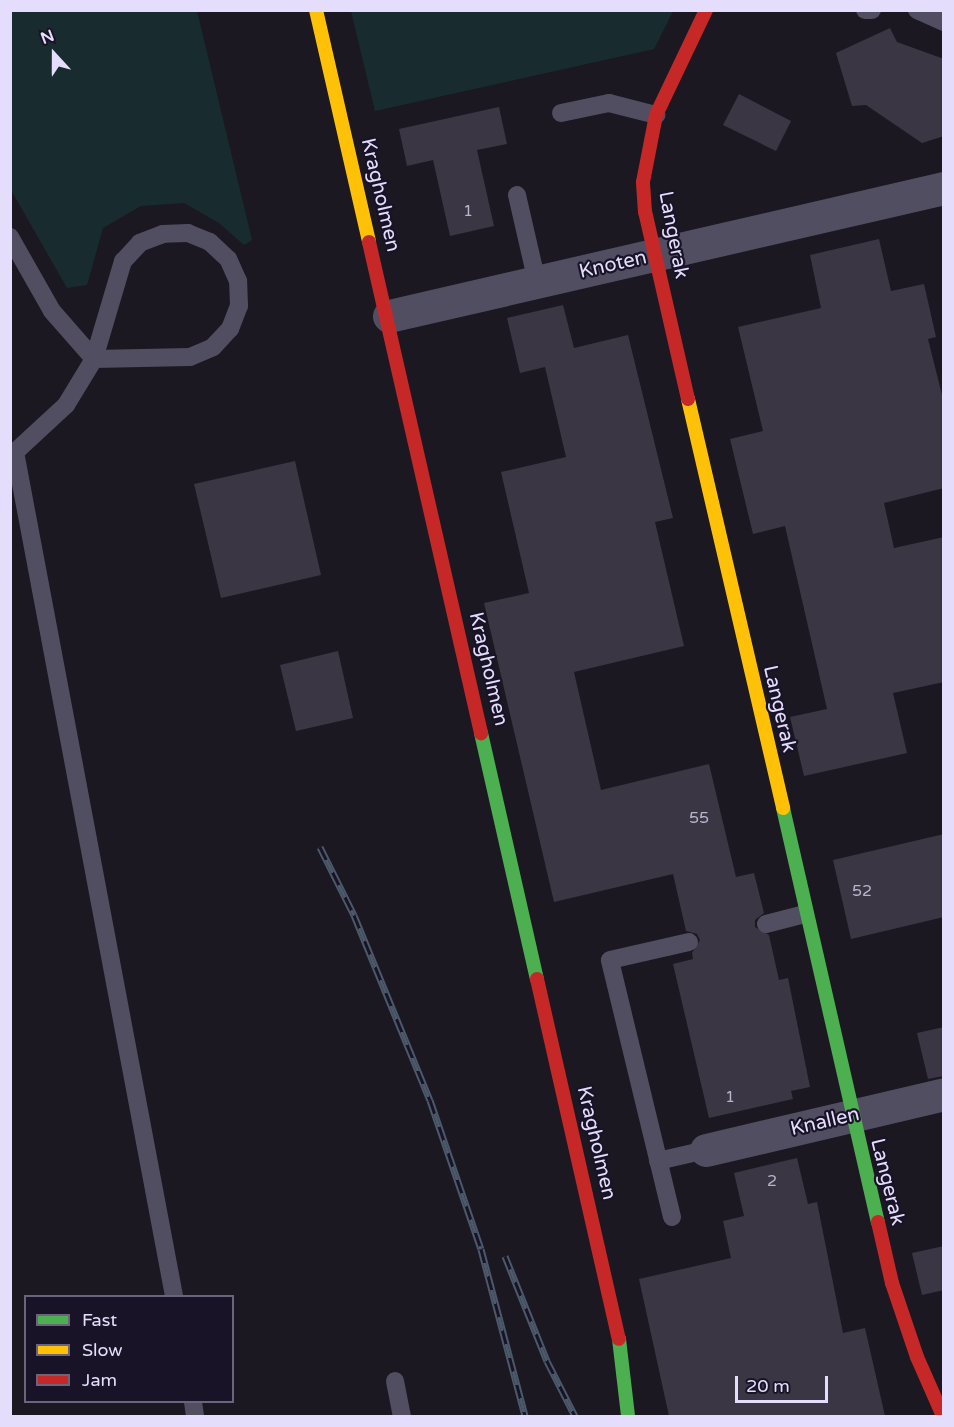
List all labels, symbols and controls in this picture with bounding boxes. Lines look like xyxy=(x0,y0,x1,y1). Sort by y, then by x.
north arrow xyxy=(24,24,84,84)
text: N xyxy=(38,26,57,49)
street label: Kragholmen xyxy=(355,136,405,254)
street label: Langerak xyxy=(653,189,693,281)
house number: 1 xyxy=(463,201,473,221)
street label: Knoten xyxy=(577,246,649,284)
street label: Kragholmen xyxy=(463,610,513,728)
street label: Langerak xyxy=(757,663,801,755)
house number: 55 xyxy=(689,808,709,828)
house number: 52 xyxy=(852,881,872,901)
street label: Kragholmen xyxy=(571,1084,621,1202)
house number: 1 xyxy=(725,1087,735,1107)
street label: Knallen xyxy=(788,1102,862,1142)
street label: Langerak xyxy=(865,1136,909,1228)
house number: 2 xyxy=(767,1171,777,1191)
legend xyxy=(24,1295,234,1403)
text: Fast xyxy=(82,1309,117,1331)
text: Slow xyxy=(82,1339,123,1361)
scale bar xyxy=(738,1364,831,1402)
text: Jam xyxy=(82,1369,117,1391)
text: 20 m xyxy=(746,1375,790,1397)

